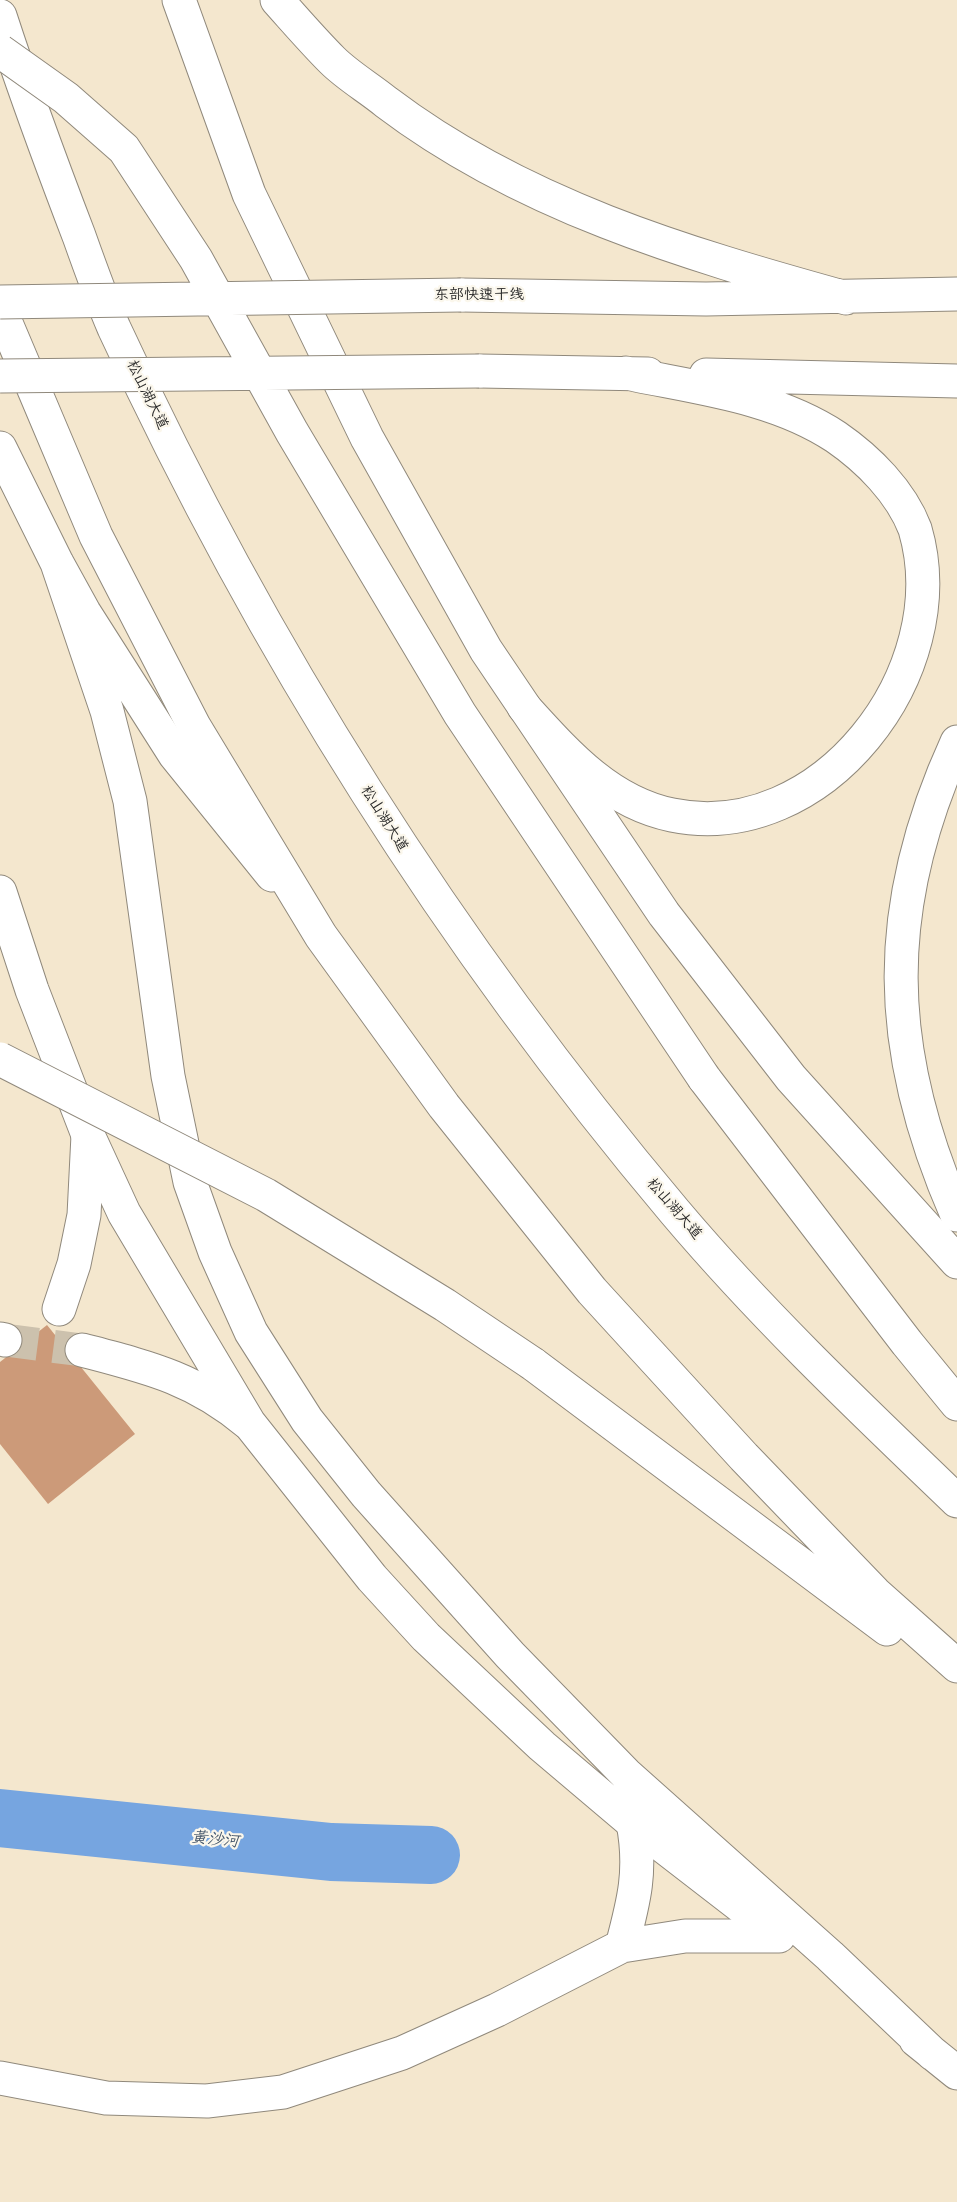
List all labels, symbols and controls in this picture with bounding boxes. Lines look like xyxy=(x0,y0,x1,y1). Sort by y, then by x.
street label: 东部快速干线 xyxy=(434,286,524,304)
street label: 松山湖大道 xyxy=(122,357,172,433)
street label: 松山湖大道 xyxy=(356,782,412,856)
street label: 松山湖大道 xyxy=(643,1175,705,1243)
water label: 黄沙河 xyxy=(190,1828,240,1852)

